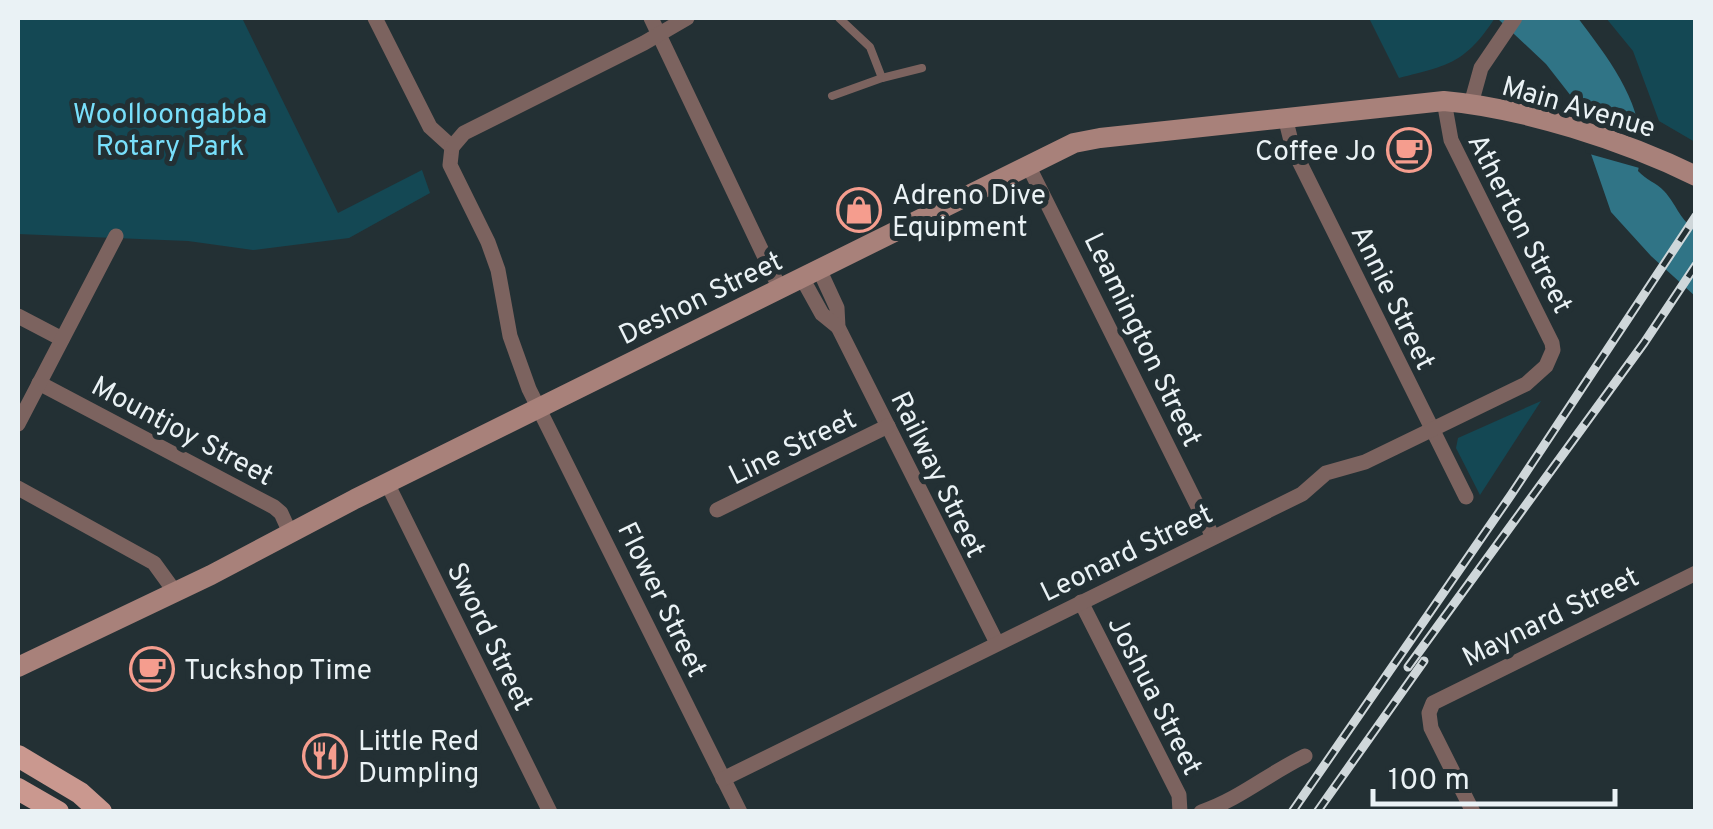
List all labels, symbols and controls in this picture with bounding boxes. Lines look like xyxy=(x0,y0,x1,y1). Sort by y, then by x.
street label: Main Avenue xyxy=(1497,70,1659,148)
park label: Woolloongabba Rotary Park xyxy=(73,98,267,166)
cafe icon: Coffee Jo xyxy=(1386,127,1432,173)
street label: Atherton Street xyxy=(1458,129,1579,320)
place label: Coffee Jo xyxy=(1255,135,1376,171)
place label: Adreno Dive Equipment xyxy=(892,179,1046,247)
shop icon: Adreno Dive Equipment xyxy=(836,187,882,233)
street label: Annie Street xyxy=(1341,220,1442,377)
street label: Leamington Street xyxy=(1074,227,1209,453)
street label: Deshon Street xyxy=(614,245,789,355)
street label: Mountjoy Street xyxy=(84,370,279,496)
street label: Railway Street xyxy=(881,386,992,564)
street label: Line Street xyxy=(724,402,863,495)
street label: Leonard Street xyxy=(1035,497,1219,612)
street label: Flower Street xyxy=(607,517,713,684)
street label: Sword Street xyxy=(437,557,540,717)
street label: Maynard Street xyxy=(1457,560,1646,677)
street label: Joshua Street xyxy=(1098,611,1209,782)
cafe icon: Tuckshop Time xyxy=(129,646,175,692)
place label: Tuckshop Time xyxy=(184,654,372,690)
place label: Little Red Dumpling xyxy=(358,725,479,793)
restaurant icon: Little Red Dumpling xyxy=(302,733,348,779)
scale bar xyxy=(1373,744,1616,806)
text: 100 m xyxy=(1388,763,1470,800)

